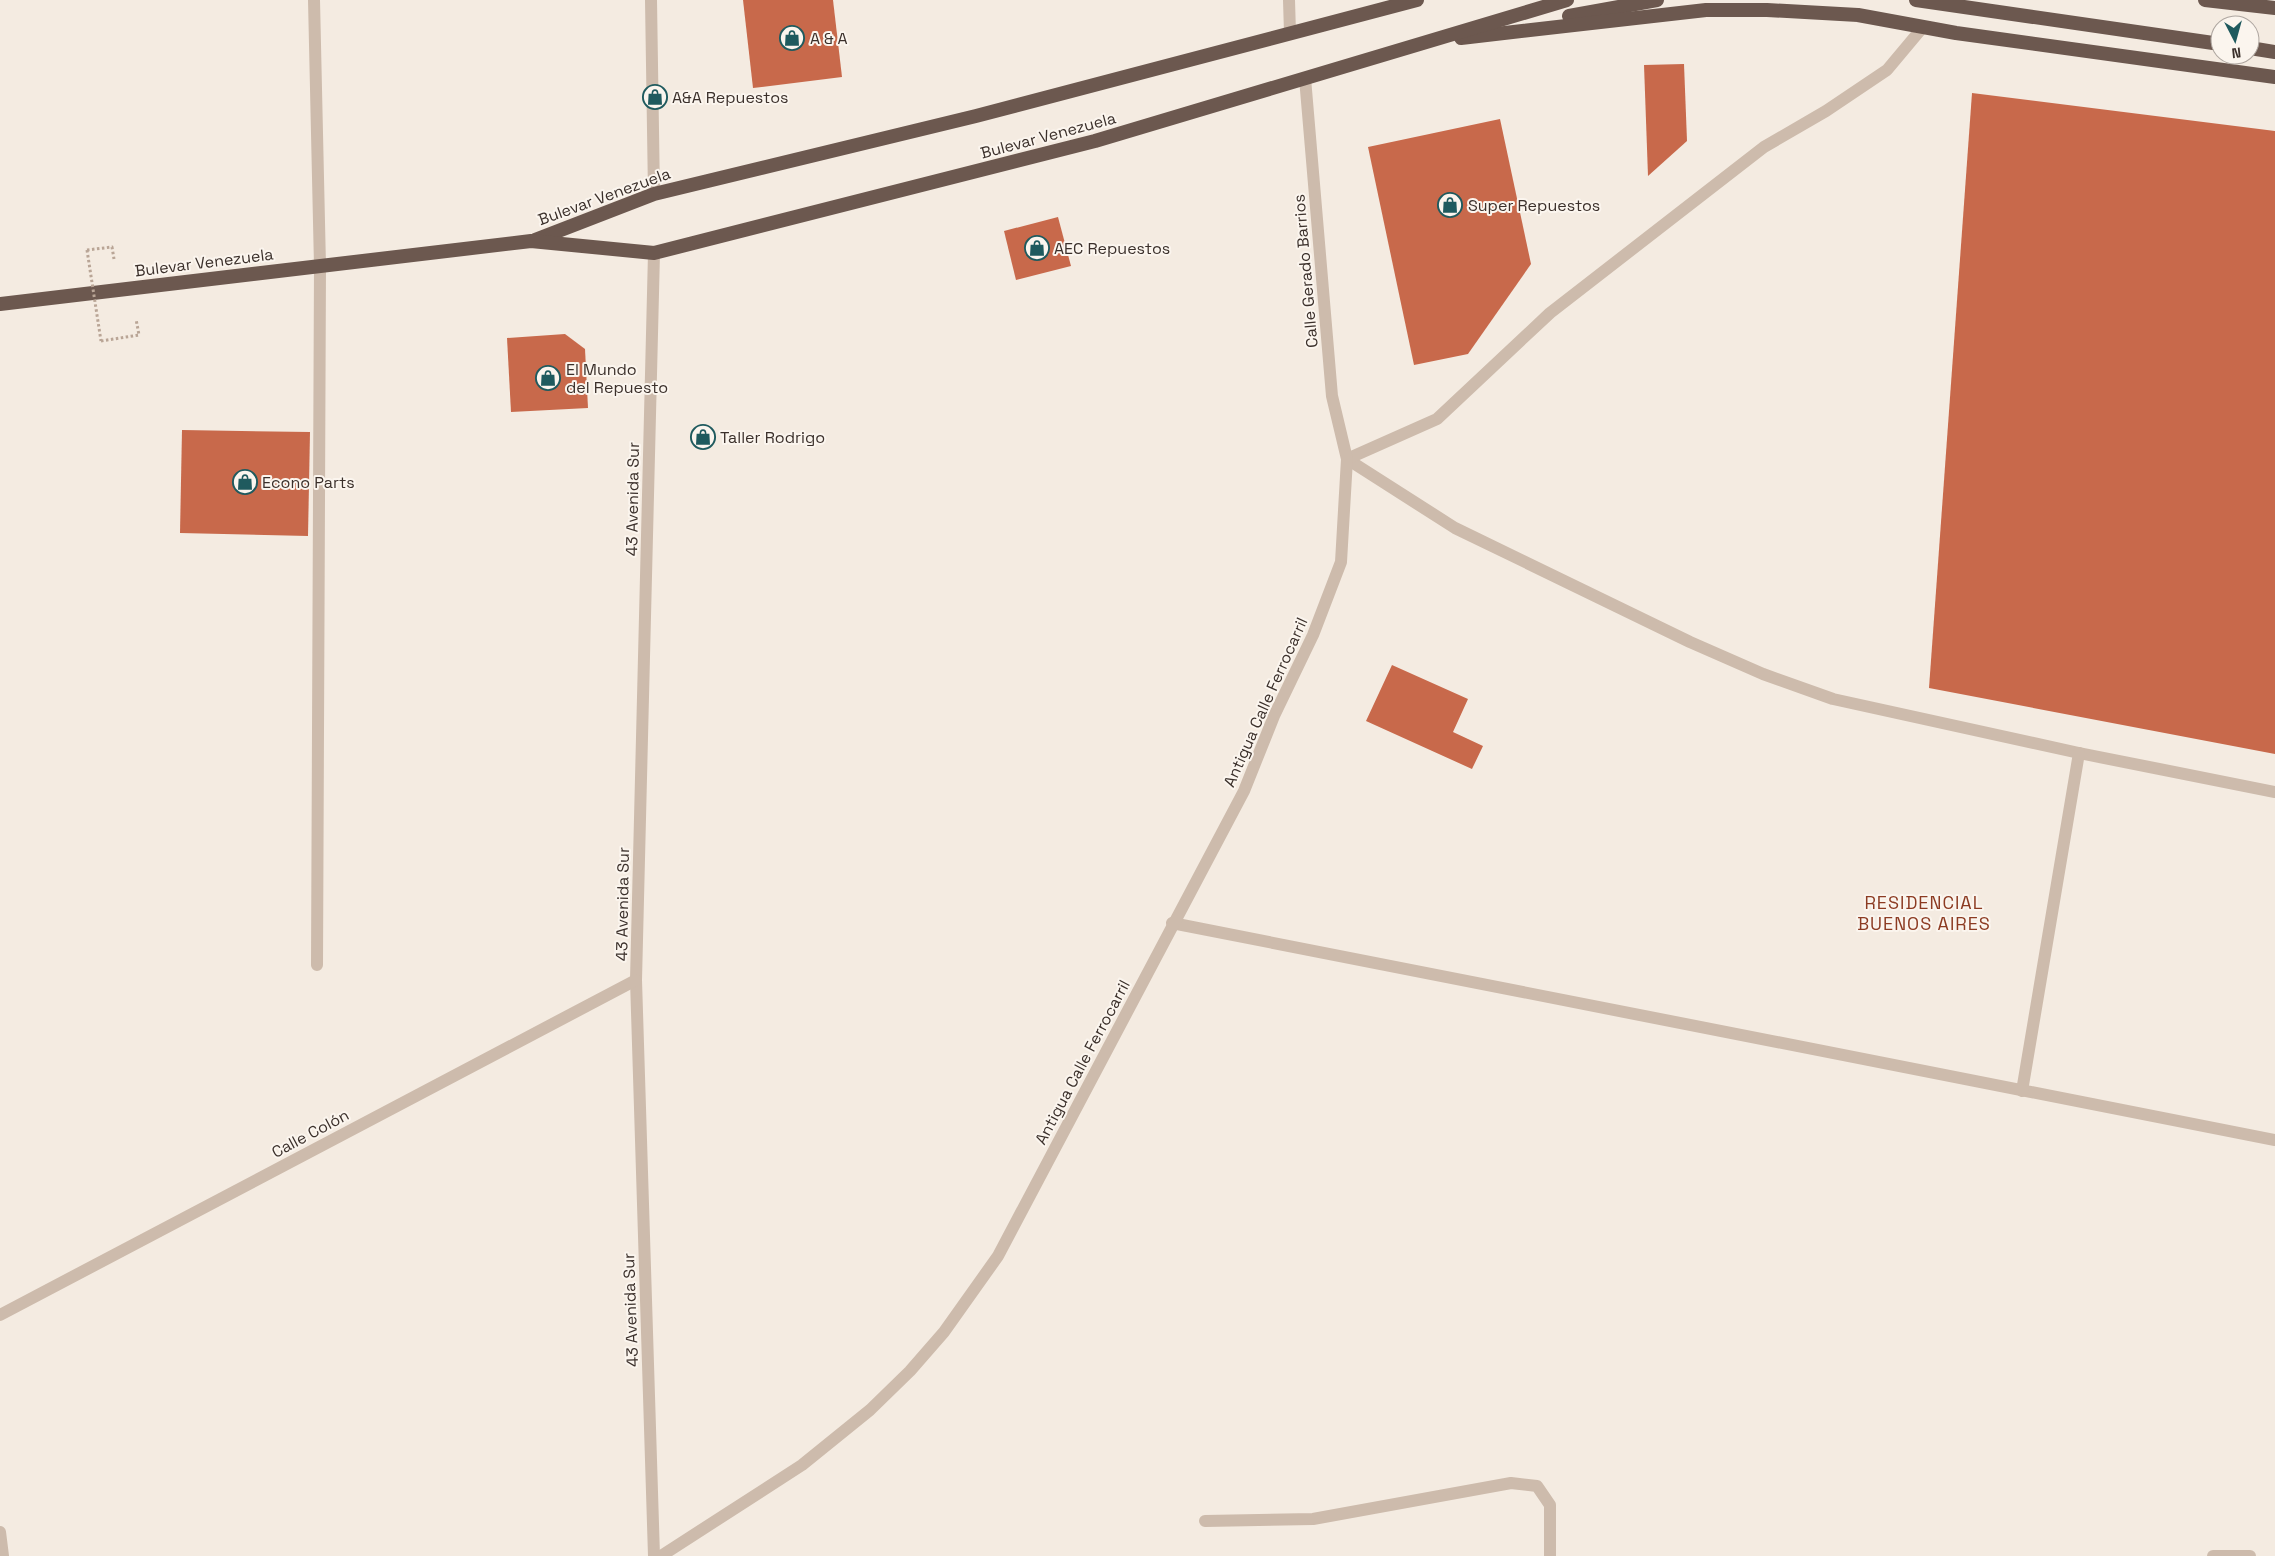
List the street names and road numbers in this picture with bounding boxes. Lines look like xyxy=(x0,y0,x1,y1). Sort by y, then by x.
street label: Bulevar Venezuela xyxy=(978,107,1118,164)
street label: Bulevar Venezuela xyxy=(535,163,673,230)
street label: Calle Gerado Barrios xyxy=(1288,193,1323,349)
street label: Bulevar Venezuela xyxy=(134,244,275,281)
street label: 43 Avenida Sur xyxy=(621,442,644,556)
street label: Antigua Calle Ferrocarril xyxy=(1219,614,1312,790)
street label: 43 Avenida Sur xyxy=(611,847,634,961)
street label: Antigua Calle Ferrocarril xyxy=(1030,976,1135,1148)
street label: Calle Colón xyxy=(268,1104,353,1163)
street label: 43 Avenida Sur xyxy=(618,1253,643,1367)

